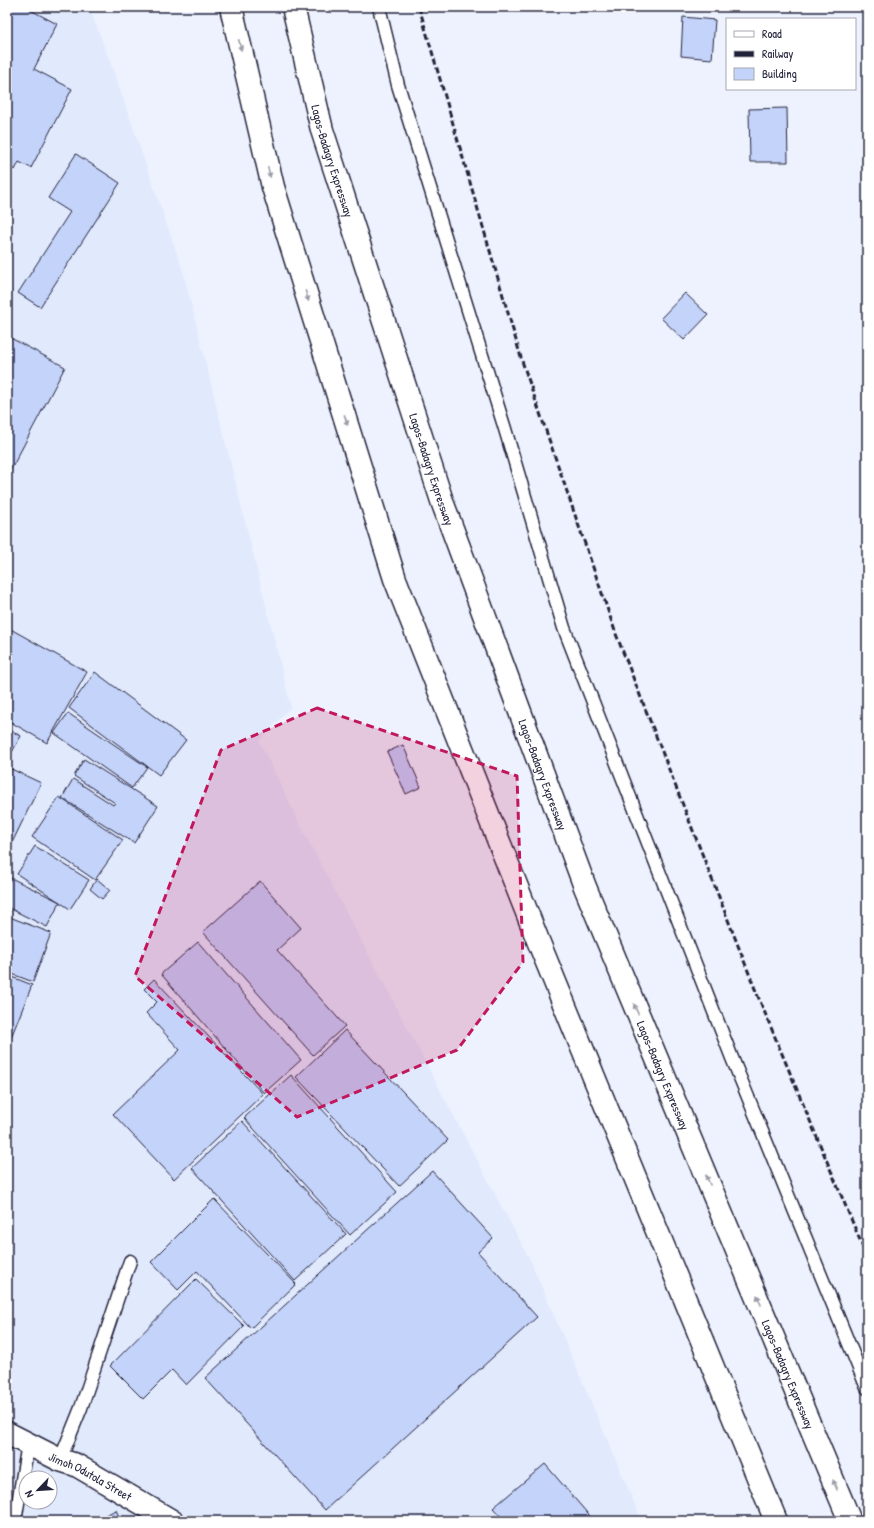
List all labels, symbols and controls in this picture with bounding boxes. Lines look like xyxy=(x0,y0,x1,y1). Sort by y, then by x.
legend xyxy=(726,18,856,90)
text: Road xyxy=(762,25,782,42)
one-way arrow xyxy=(237,39,243,51)
text: Railway xyxy=(762,45,793,62)
text: Building xyxy=(762,65,797,82)
street label: Lagos-Badagry Expressway xyxy=(308,103,358,219)
one-way arrow xyxy=(266,166,272,178)
one-way arrow xyxy=(304,290,310,302)
street label: Lagos-Badagry Expressway xyxy=(406,411,459,528)
one-way arrow xyxy=(343,414,349,426)
street label: Lagos-Badagry Expressway xyxy=(515,717,572,832)
one-way arrow xyxy=(633,1002,639,1014)
street label: Lagos-Badagry Expressway xyxy=(633,1018,694,1132)
one-way arrow xyxy=(705,1174,711,1186)
one-way arrow xyxy=(755,1294,761,1306)
street label: Lagos-Badagry Expressway xyxy=(758,1317,819,1431)
street label: Jimoh Odutola Street xyxy=(46,1447,136,1505)
north arrow xyxy=(18,1470,58,1510)
one-way arrow xyxy=(832,1479,838,1490)
text: N xyxy=(21,1488,37,1500)

